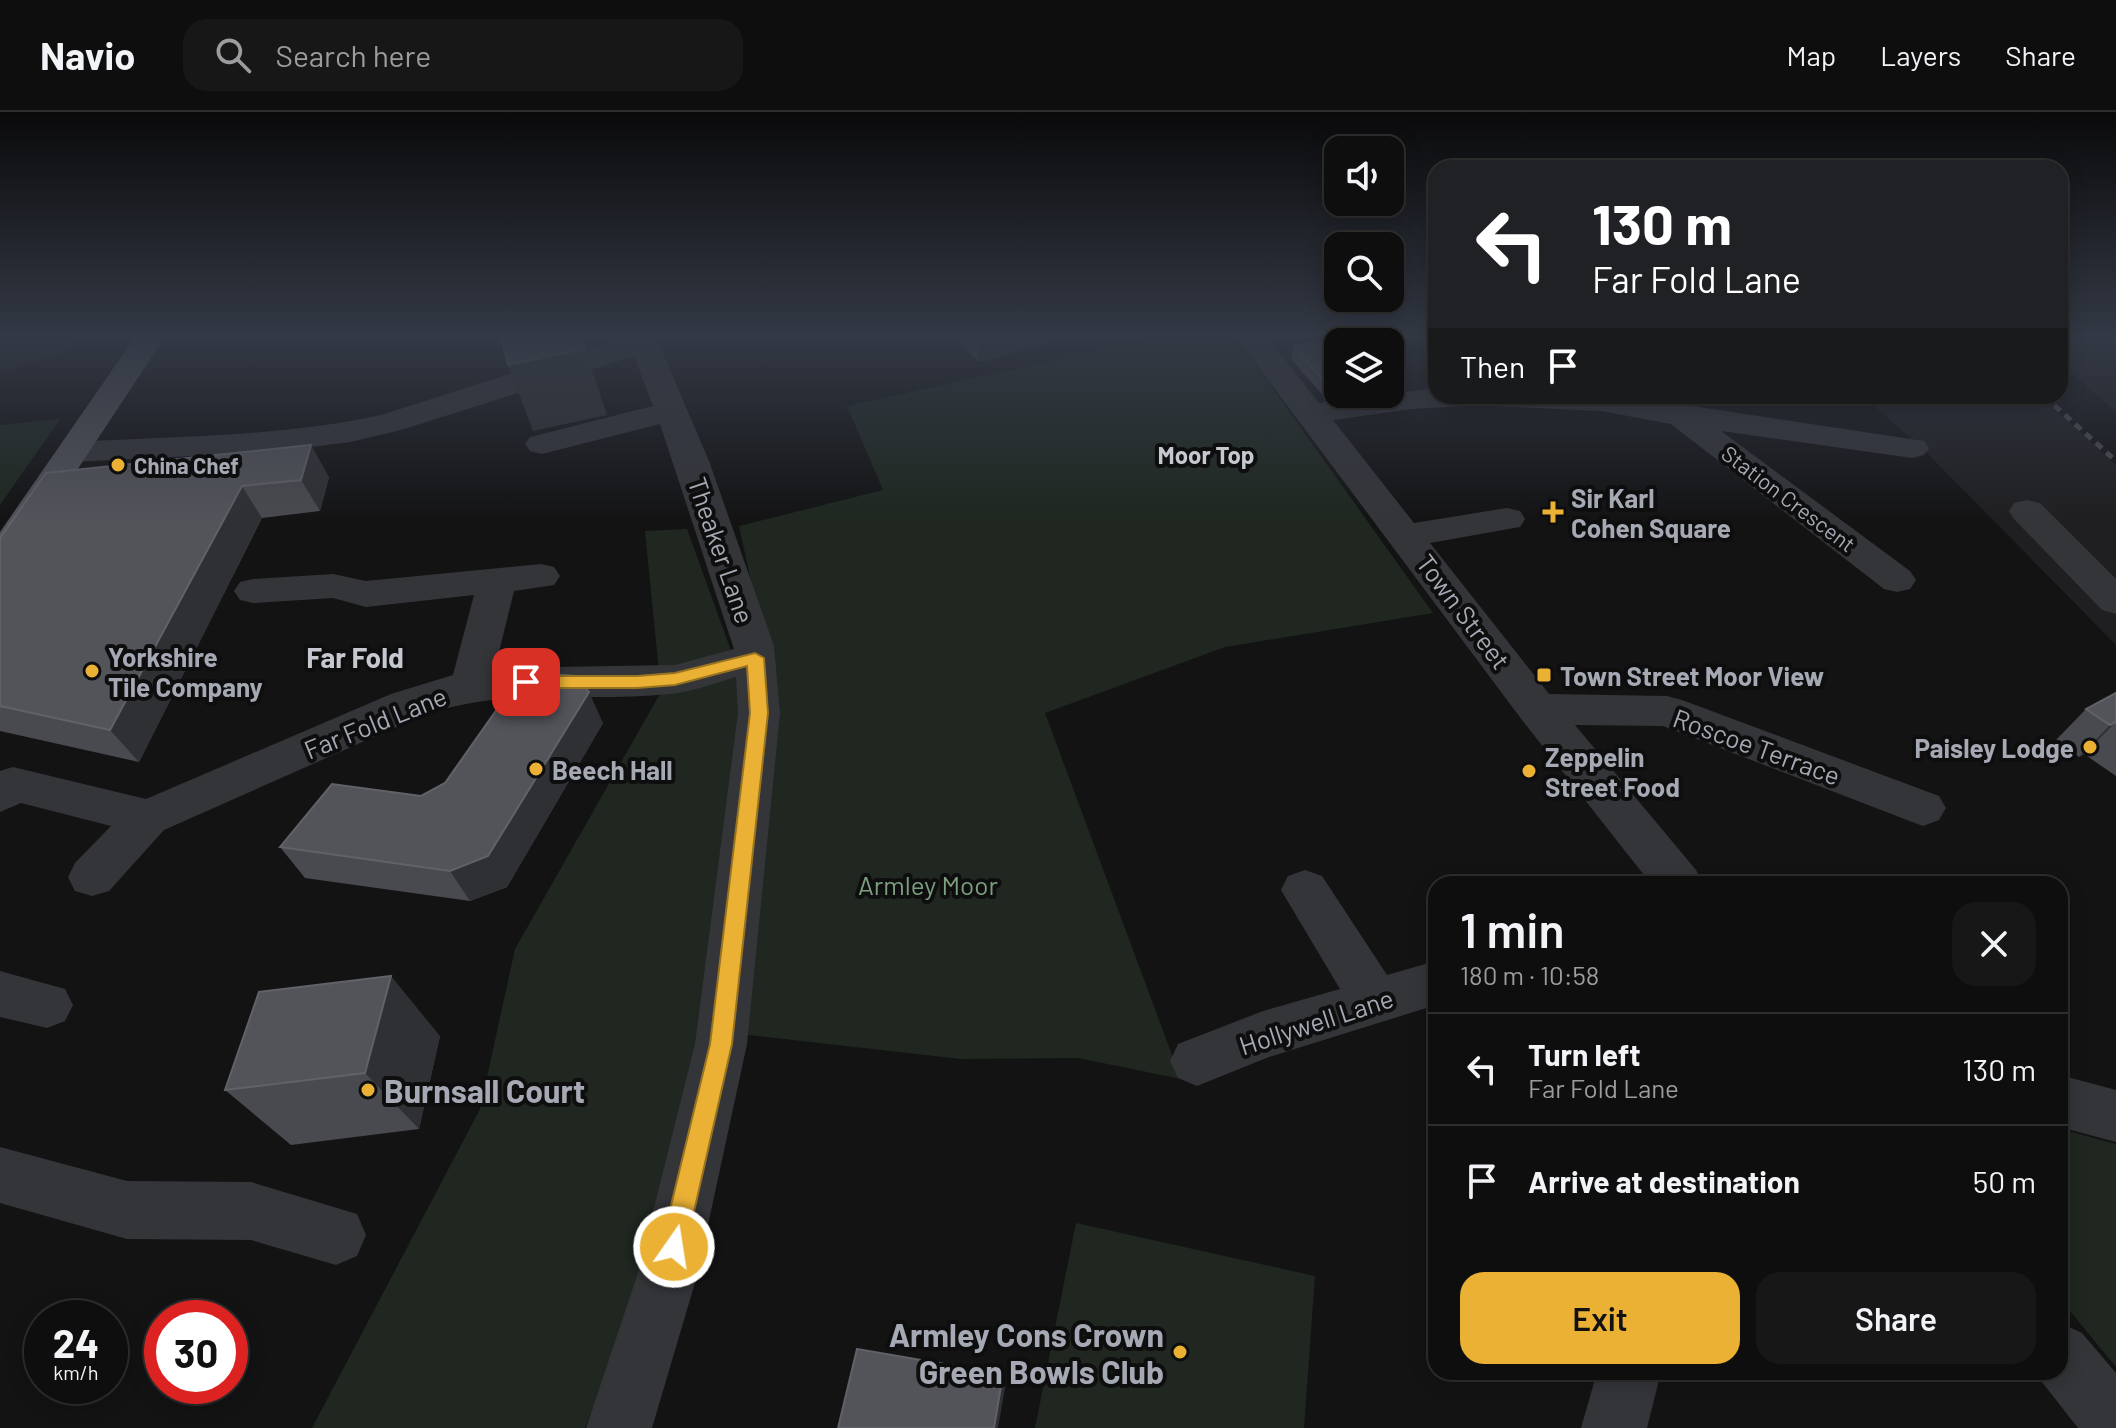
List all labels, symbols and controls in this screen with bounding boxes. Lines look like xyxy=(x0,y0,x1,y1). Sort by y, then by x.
search box xyxy=(183,19,743,91)
text: Navio xyxy=(40,32,135,78)
icon: search xyxy=(211,33,255,77)
text: Search here xyxy=(275,37,431,73)
text: Map xyxy=(1786,38,1836,72)
text: Layers xyxy=(1880,38,1961,72)
text: Share xyxy=(2005,38,2076,72)
map controls xyxy=(1324,136,1404,408)
button: sound xyxy=(1324,136,1404,216)
text: 130 m xyxy=(1592,189,1732,256)
icon: left xyxy=(1460,192,1564,296)
button: search xyxy=(1324,232,1404,312)
text: Far Fold Lane xyxy=(1592,257,1801,300)
button: layers xyxy=(1324,328,1404,408)
icon: arrive xyxy=(1541,344,1585,388)
text: Then xyxy=(1460,348,1525,384)
street label: Station Crescent xyxy=(1717,439,1861,557)
district label: Moor Top xyxy=(1158,440,1254,469)
place label: China Chef xyxy=(134,452,239,478)
marker: China Chef xyxy=(109,456,127,474)
street label: Theaker Lane xyxy=(683,473,761,627)
place label: Sir Karl Cohen Square xyxy=(1571,482,1731,543)
marker: Sir Karl Cohen Square xyxy=(1542,501,1564,523)
street label: Town Street xyxy=(1411,548,1517,674)
district label: Far Fold xyxy=(306,640,404,674)
place label: Yorkshire Tile Company xyxy=(108,641,263,702)
pin xyxy=(492,648,560,716)
icon: arrive xyxy=(504,660,548,704)
place label: Town Street Moor View xyxy=(1560,660,1824,691)
marker: Yorkshire Tile Company xyxy=(83,662,101,680)
marker: Town Street Moor View xyxy=(1535,666,1553,684)
street label: Far Fold Lane xyxy=(299,679,451,765)
street label: Roscoe Terrace xyxy=(1669,701,1845,791)
place label: Paisley Lodge xyxy=(1914,732,2074,763)
marker: Paisley Lodge xyxy=(2081,738,2099,756)
place label: Zeppelin Street Food xyxy=(1545,741,1680,802)
place label: Beech Hall xyxy=(552,754,673,785)
marker: Beech Hall xyxy=(527,760,545,778)
marker: Zeppelin Street Food xyxy=(1520,762,1538,780)
park label: Armley Moor xyxy=(858,869,998,900)
text: 1 min xyxy=(1460,900,1565,958)
button: close xyxy=(1952,902,2036,986)
text: 180 m · 10:58 xyxy=(1460,959,1599,990)
street label: Hollywell Lane xyxy=(1235,982,1397,1060)
text: Turn left xyxy=(1528,1036,1641,1072)
icon: left xyxy=(1460,1047,1504,1091)
text: 130 m xyxy=(1962,1051,2036,1087)
place label: Burnsall Court xyxy=(384,1071,585,1109)
text: Far Fold Lane xyxy=(1528,1072,1679,1103)
marker: Burnsall Court xyxy=(359,1081,377,1099)
icon: arrive xyxy=(1460,1159,1504,1203)
text: Arrive at destination xyxy=(1528,1163,1800,1199)
text: 50 m xyxy=(1973,1163,2036,1199)
position arrow xyxy=(632,1205,716,1289)
button: Exit xyxy=(1460,1272,1740,1364)
button: Share xyxy=(1756,1272,2036,1364)
speed limit sign: 30 xyxy=(144,1300,248,1404)
place label: Armley Cons Crown Green Bowls Club xyxy=(889,1315,1164,1390)
text: 24 xyxy=(53,1318,99,1366)
marker: Armley Cons Crown Green Bowls Club xyxy=(1171,1343,1189,1361)
text: km/h xyxy=(53,1360,99,1384)

